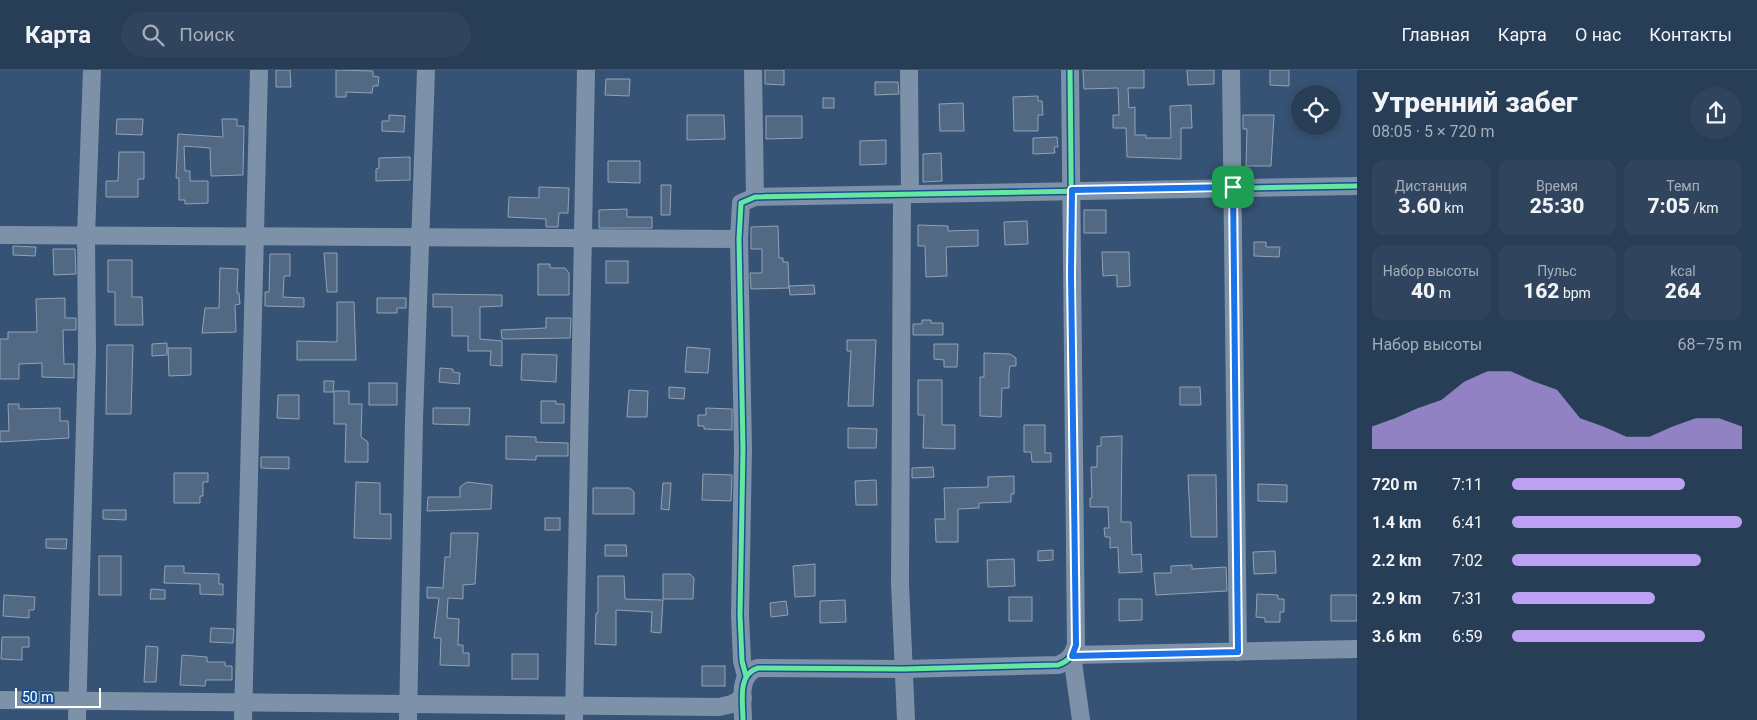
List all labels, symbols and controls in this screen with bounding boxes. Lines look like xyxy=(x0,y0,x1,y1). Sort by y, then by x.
search box xyxy=(121,12,471,57)
text: Карта xyxy=(25,21,91,49)
icon: search xyxy=(139,21,167,49)
text: Поиск xyxy=(179,23,235,46)
text: Главная xyxy=(1401,24,1470,45)
text: Карта xyxy=(1498,24,1547,45)
text: О нас xyxy=(1575,24,1621,45)
text: Контакты xyxy=(1649,24,1732,45)
map controls xyxy=(1291,85,1341,135)
button: locate xyxy=(1291,85,1341,135)
text: Утренний забег xyxy=(1372,86,1578,119)
button: share xyxy=(1690,87,1742,139)
text: 08:05 · 5 × 720 m xyxy=(1372,122,1494,141)
pin xyxy=(1212,166,1254,208)
icon: arrive xyxy=(1219,173,1247,201)
text: Дистанция xyxy=(1395,178,1467,194)
text: Время xyxy=(1536,178,1578,194)
text: Темп xyxy=(1666,178,1700,194)
text: 3.60 xyxy=(1398,194,1441,218)
text: 25:30 xyxy=(1530,194,1584,218)
text: 7:05 xyxy=(1647,194,1690,218)
text: km xyxy=(1441,200,1464,216)
text: /km xyxy=(1690,200,1719,216)
text: Набор высоты xyxy=(1383,263,1479,279)
text: Пульс xyxy=(1537,263,1577,279)
text: kcal xyxy=(1670,263,1696,279)
text: 40 xyxy=(1411,279,1435,303)
text: 162 xyxy=(1523,279,1559,303)
text: 264 xyxy=(1665,279,1701,303)
text: m xyxy=(1435,285,1451,301)
text: bpm xyxy=(1559,285,1591,301)
text: Набор высоты xyxy=(1372,335,1482,354)
text: 68–75 m xyxy=(1678,335,1742,354)
text: 720 m xyxy=(1372,475,1417,494)
text: 7:11 xyxy=(1452,475,1483,494)
text: 1.4 km xyxy=(1372,513,1421,532)
text: 6:41 xyxy=(1452,513,1483,532)
text: 2.2 km xyxy=(1372,551,1421,570)
text: 7:02 xyxy=(1452,551,1483,570)
text: 2.9 km xyxy=(1372,589,1421,608)
text: 7:31 xyxy=(1452,589,1483,608)
text: 3.6 km xyxy=(1372,627,1421,646)
text: 6:59 xyxy=(1452,627,1483,646)
scale bar xyxy=(15,685,101,708)
text: 50 m xyxy=(22,689,54,705)

